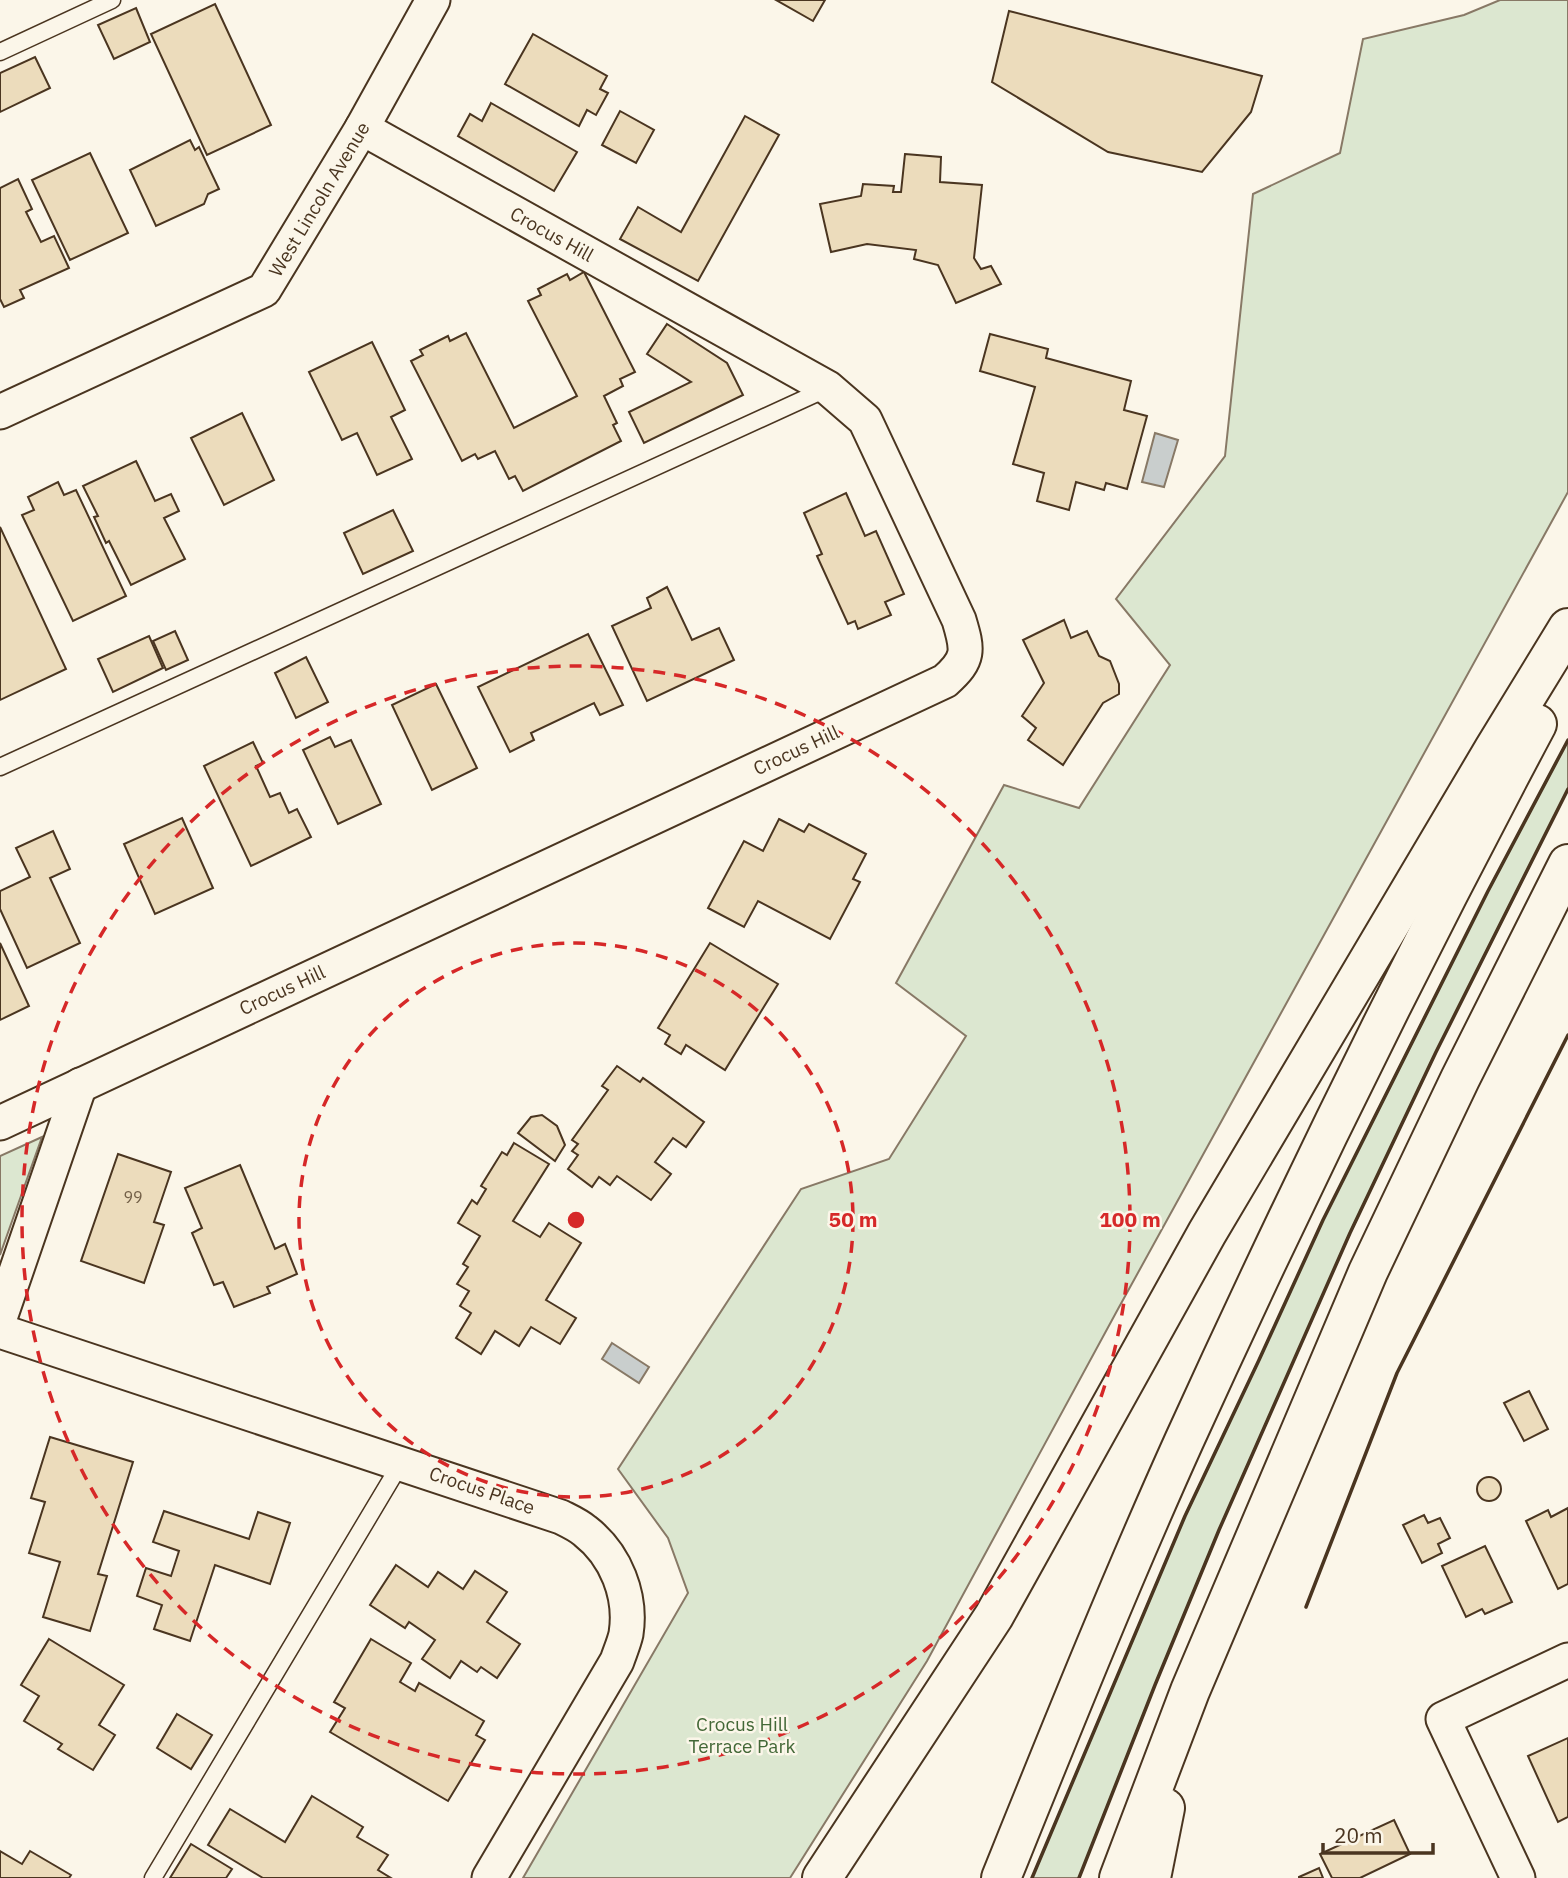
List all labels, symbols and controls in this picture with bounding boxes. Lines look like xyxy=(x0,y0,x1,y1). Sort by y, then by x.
street label: West Lincoln Avenue xyxy=(263,117,375,281)
street label: Crocus Hill xyxy=(506,201,598,267)
street label: Crocus Hill xyxy=(749,720,843,780)
street label: Crocus Hill xyxy=(235,960,329,1020)
house number: 99 xyxy=(123,1187,143,1207)
text: 50 m xyxy=(829,1205,877,1233)
text: 100 m xyxy=(1099,1205,1161,1233)
centre of rings xyxy=(564,1208,588,1232)
street label: Crocus Place xyxy=(426,1461,538,1519)
park label: Crocus Hill Terrace Park xyxy=(689,1712,795,1758)
scale bar xyxy=(1323,1812,1433,1856)
text: 20 m xyxy=(1334,1821,1383,1849)

